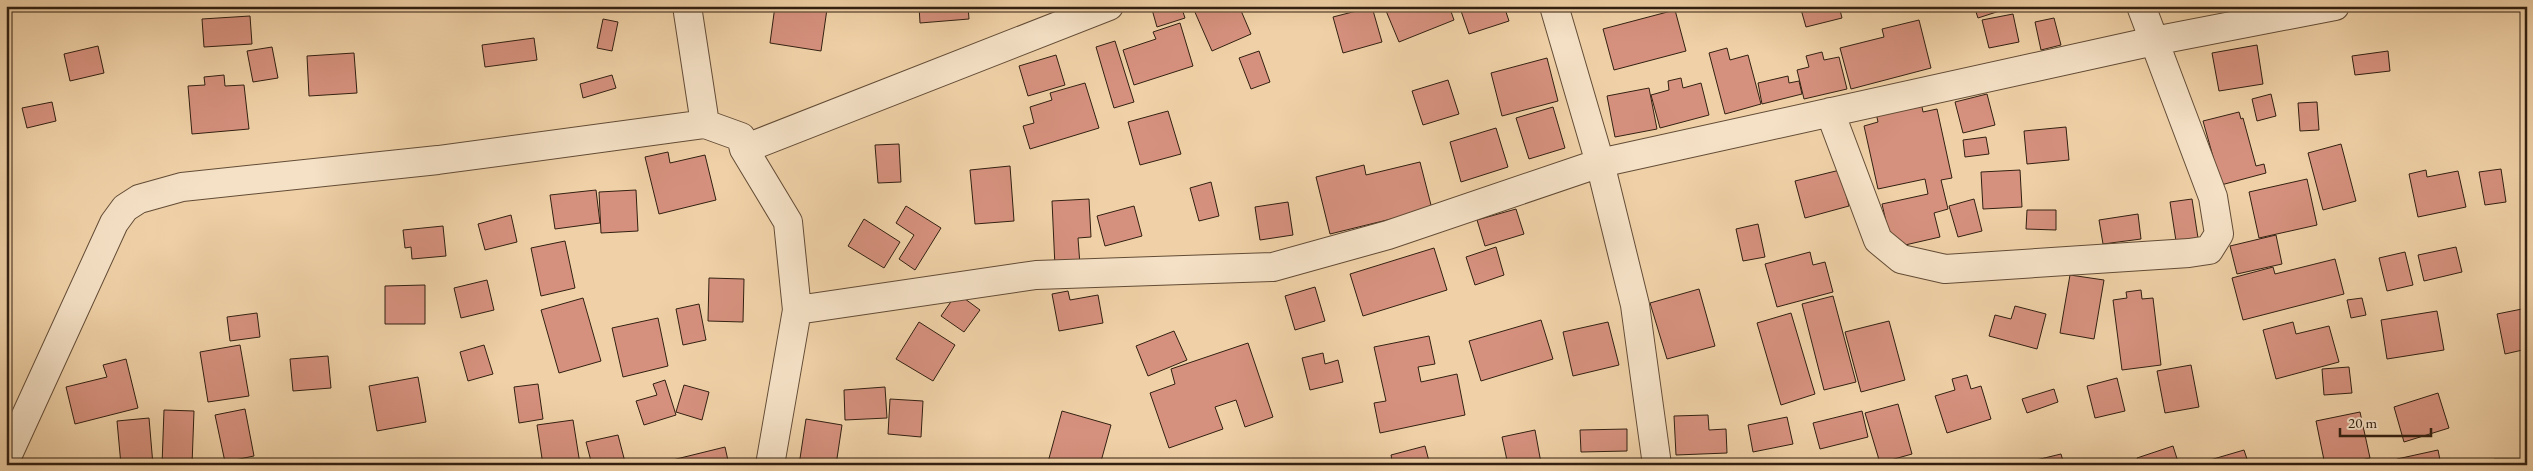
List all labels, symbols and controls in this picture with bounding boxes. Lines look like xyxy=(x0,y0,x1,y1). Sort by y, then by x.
scale bar xyxy=(2340,406,2432,438)
text: 20 m xyxy=(2348,413,2377,432)

